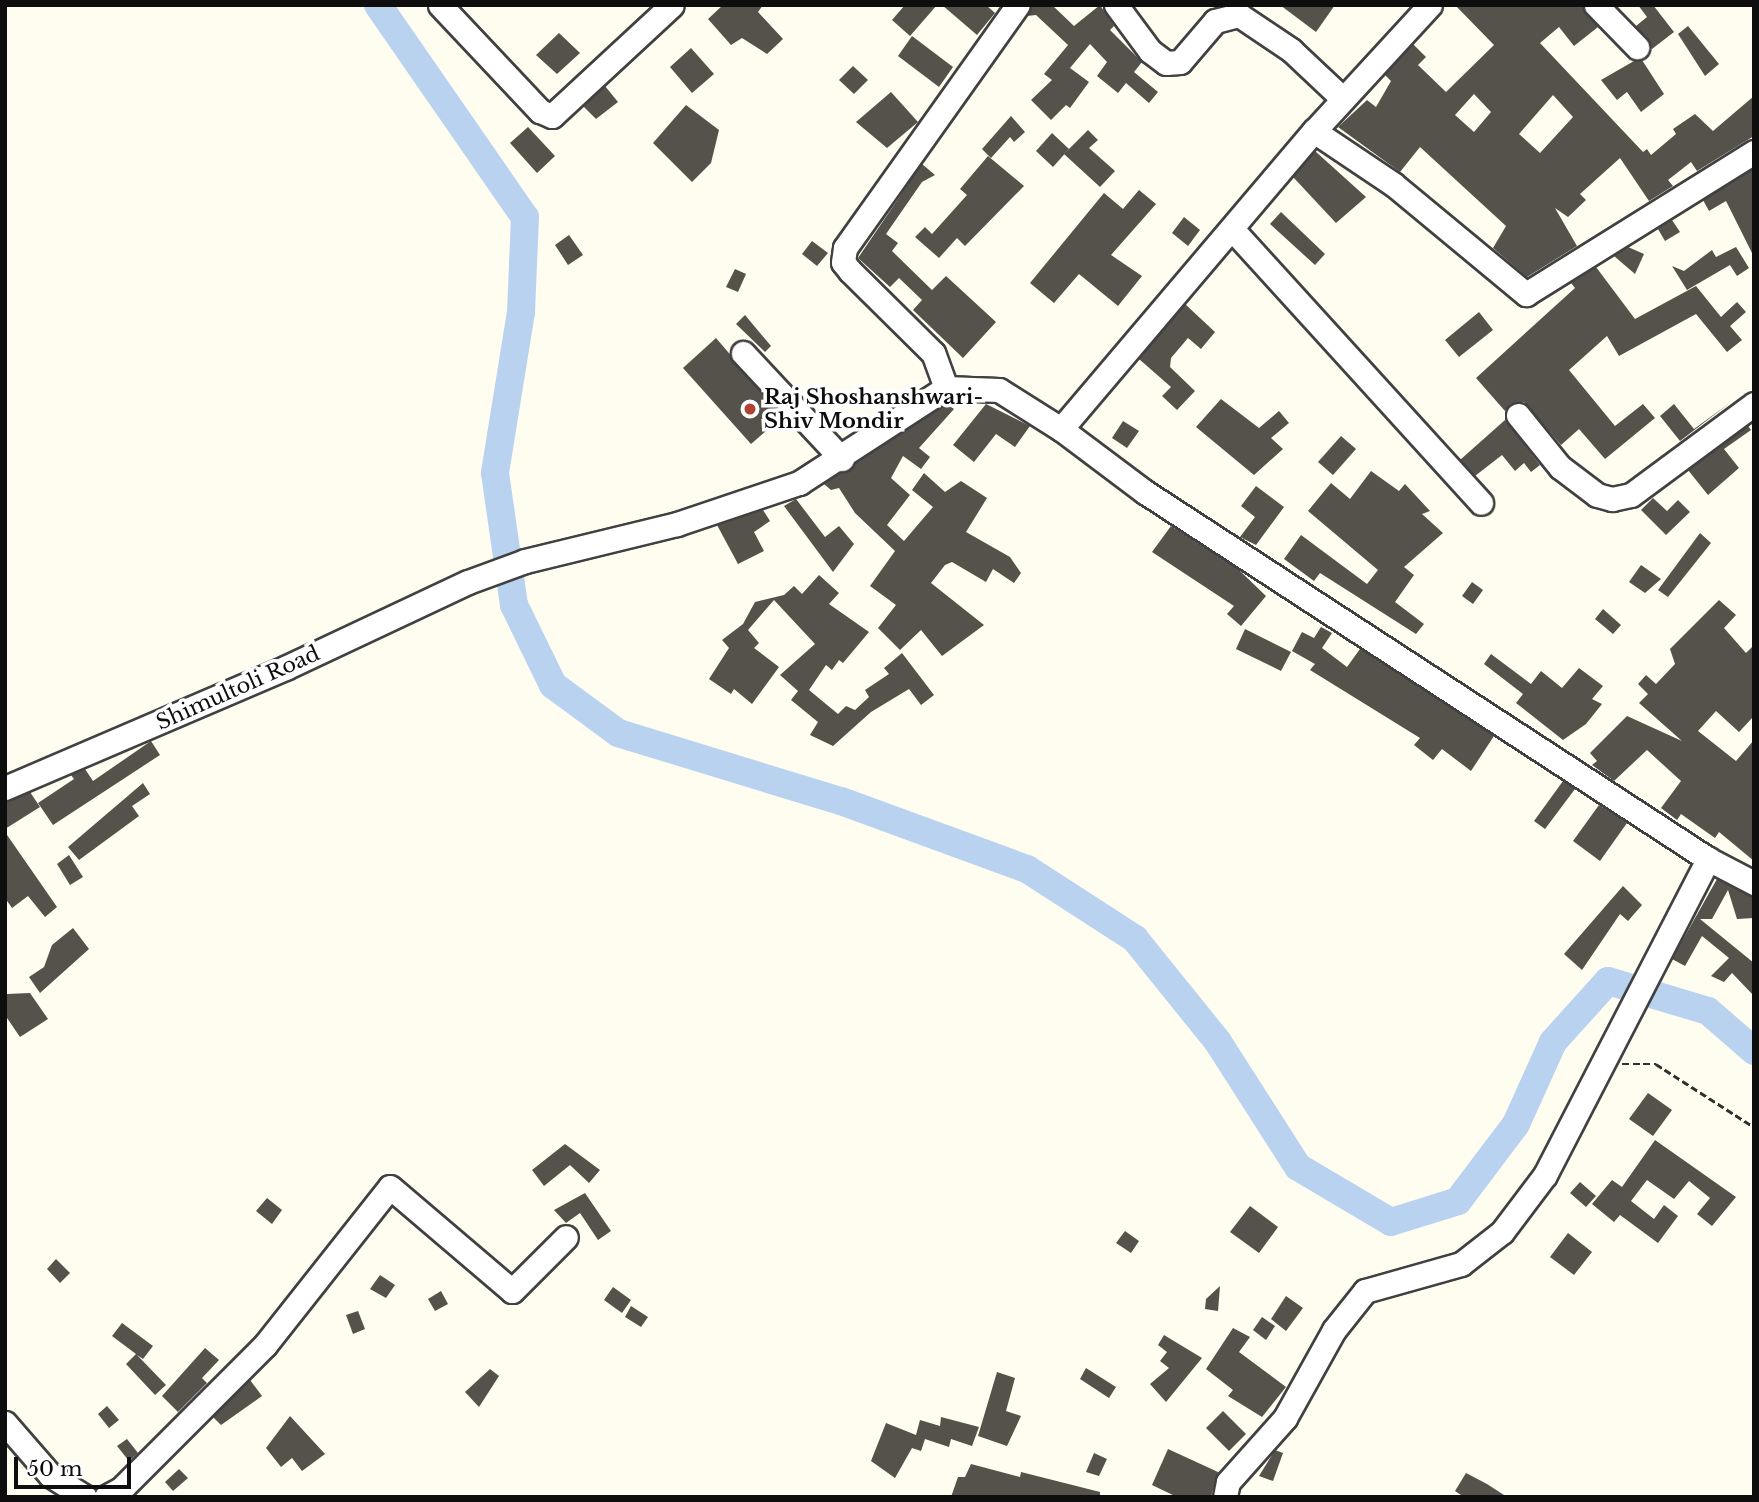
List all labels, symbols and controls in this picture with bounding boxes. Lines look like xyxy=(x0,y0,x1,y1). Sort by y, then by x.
place label: Raj Shoshanshwari- Shiv Mondir xyxy=(764,384,983,434)
marker: Raj Shoshanshwari- Shiv Mondir xyxy=(742,401,758,417)
street label: Shimultoli Road xyxy=(152,641,324,735)
scale bar xyxy=(18,1442,135,1486)
text: 50 m xyxy=(27,1456,82,1482)

